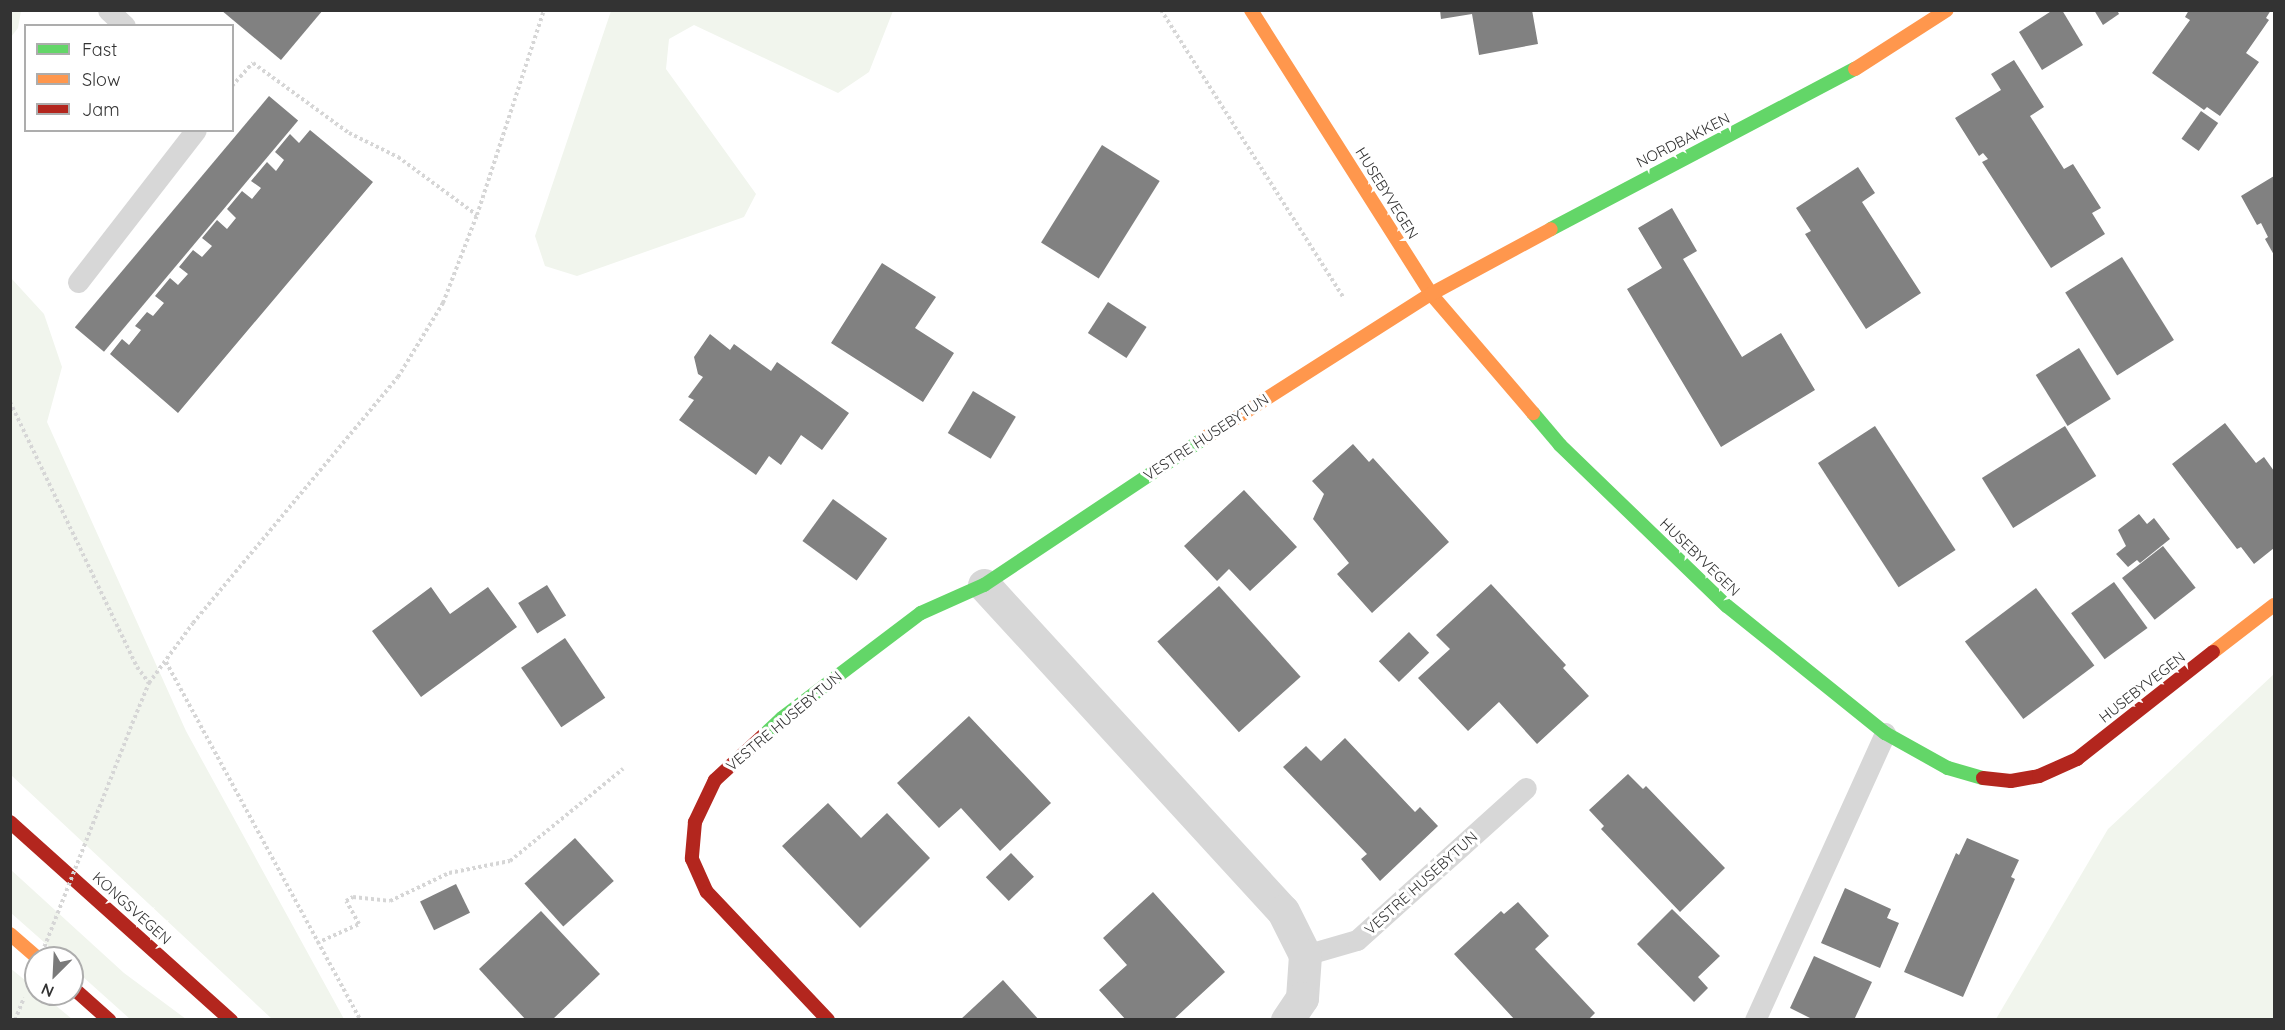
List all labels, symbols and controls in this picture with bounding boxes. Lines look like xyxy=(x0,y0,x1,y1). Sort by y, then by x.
legend xyxy=(24,24,234,132)
text: Fast xyxy=(82,38,117,61)
text: Slow xyxy=(82,68,120,91)
text: Jam xyxy=(82,98,120,121)
street label: NORDBAKKEN xyxy=(1633,109,1733,171)
street label: HUSEBYVEGEN xyxy=(1352,144,1422,242)
street label: VESTRE HUSEBYTUN xyxy=(1140,390,1272,484)
street label: HUSEBYVEGEN xyxy=(1656,514,1744,600)
street label: HUSEBYVEGEN xyxy=(2095,648,2189,726)
street label: VESTRE HUSEBYTUN xyxy=(722,667,846,775)
street label: VESTRE HUSEBYTUN xyxy=(1361,828,1481,938)
street label: KONGSVEGEN xyxy=(89,868,175,948)
north arrow xyxy=(24,946,84,1006)
text: N xyxy=(38,979,57,1002)

